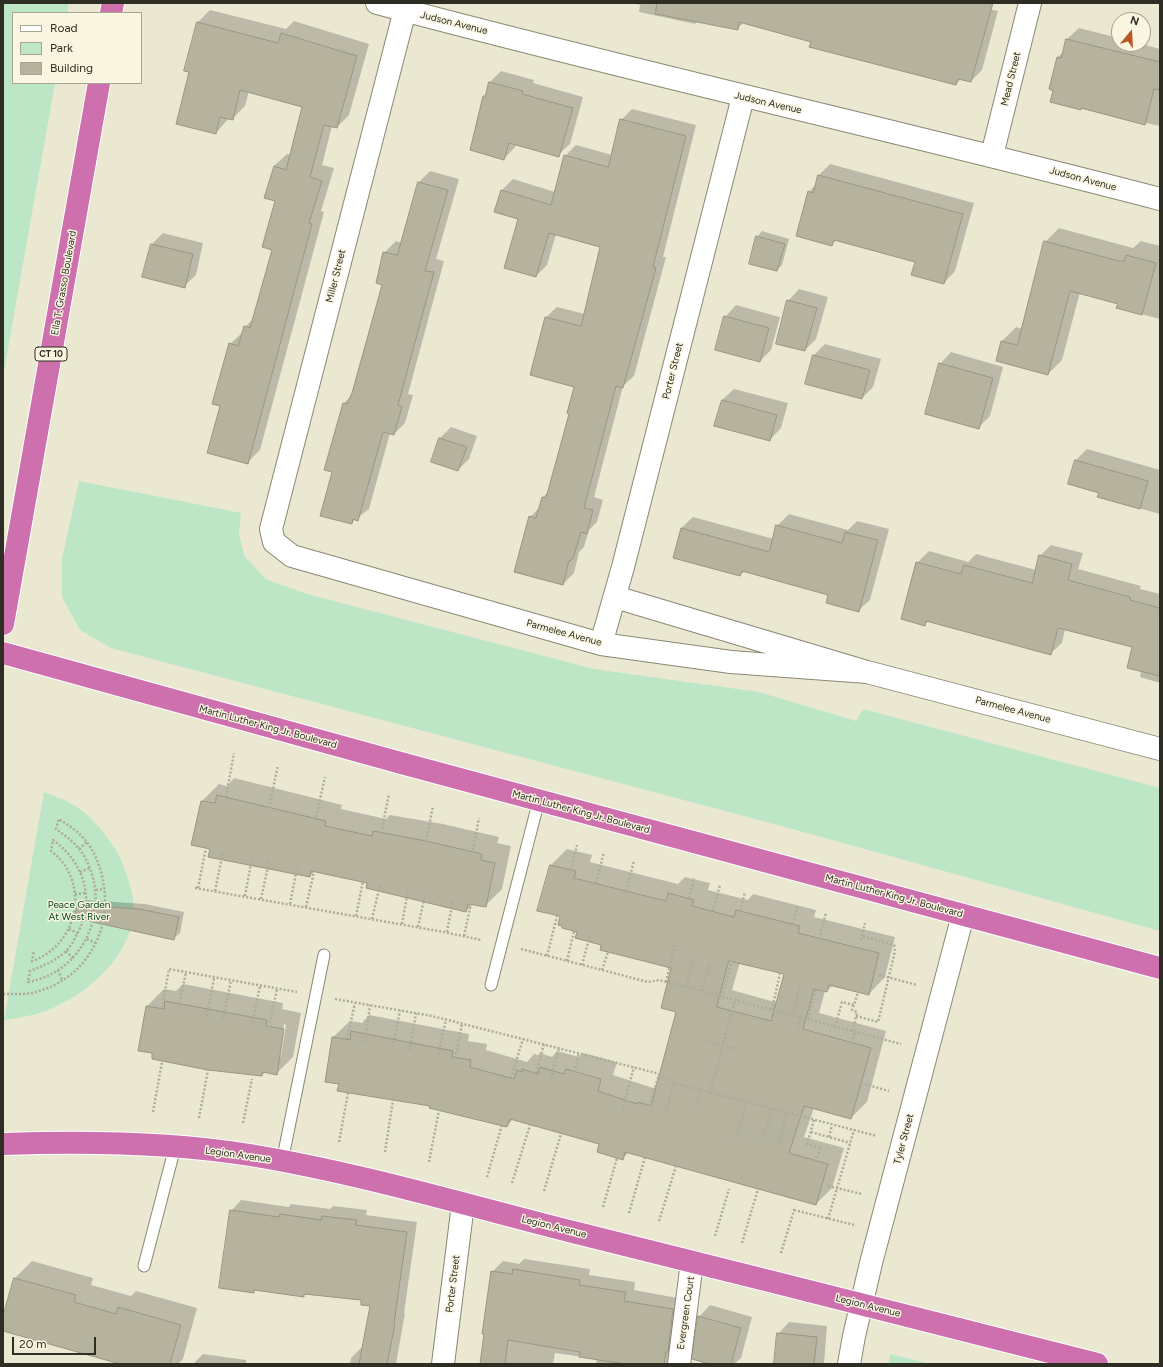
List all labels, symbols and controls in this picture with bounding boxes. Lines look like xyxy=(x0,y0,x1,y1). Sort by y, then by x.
street label: Judson Avenue xyxy=(419,9,489,37)
legend xyxy=(12,12,142,84)
north arrow xyxy=(1111,12,1151,52)
text: N xyxy=(1128,14,1141,29)
text: Road xyxy=(50,21,78,35)
text: Park xyxy=(50,41,73,55)
street label: Mead Street xyxy=(998,51,1024,107)
text: Building xyxy=(50,61,93,75)
street label: Judson Avenue xyxy=(733,89,803,117)
street label: Judson Avenue xyxy=(1048,164,1118,194)
street label: Ella T. Grasso Boulevard xyxy=(49,230,79,336)
street label: Miller Street xyxy=(324,248,348,304)
street label: Porter Street xyxy=(660,341,686,401)
road number: CT 10 xyxy=(35,347,67,361)
street label: Parmelee Avenue xyxy=(525,617,603,649)
street label: Parmelee Avenue xyxy=(974,694,1052,726)
street label: Martin Luther King Jr. Boulevard xyxy=(198,703,338,751)
street label: Martin Luther King Jr. Boulevard xyxy=(511,788,651,836)
street label: Martin Luther King Jr. Boulevard xyxy=(824,872,964,920)
park label: Peace Garden At West River xyxy=(48,899,110,922)
street label: Tyler Street xyxy=(891,1112,917,1166)
street label: Legion Avenue xyxy=(204,1144,272,1166)
street label: Legion Avenue xyxy=(520,1213,588,1241)
street label: Porter Street xyxy=(444,1255,462,1313)
street label: Evergreen Court xyxy=(675,1276,697,1350)
street label: Legion Avenue xyxy=(834,1292,902,1320)
scale bar xyxy=(14,1329,98,1355)
text: 20 m xyxy=(19,1337,47,1351)

